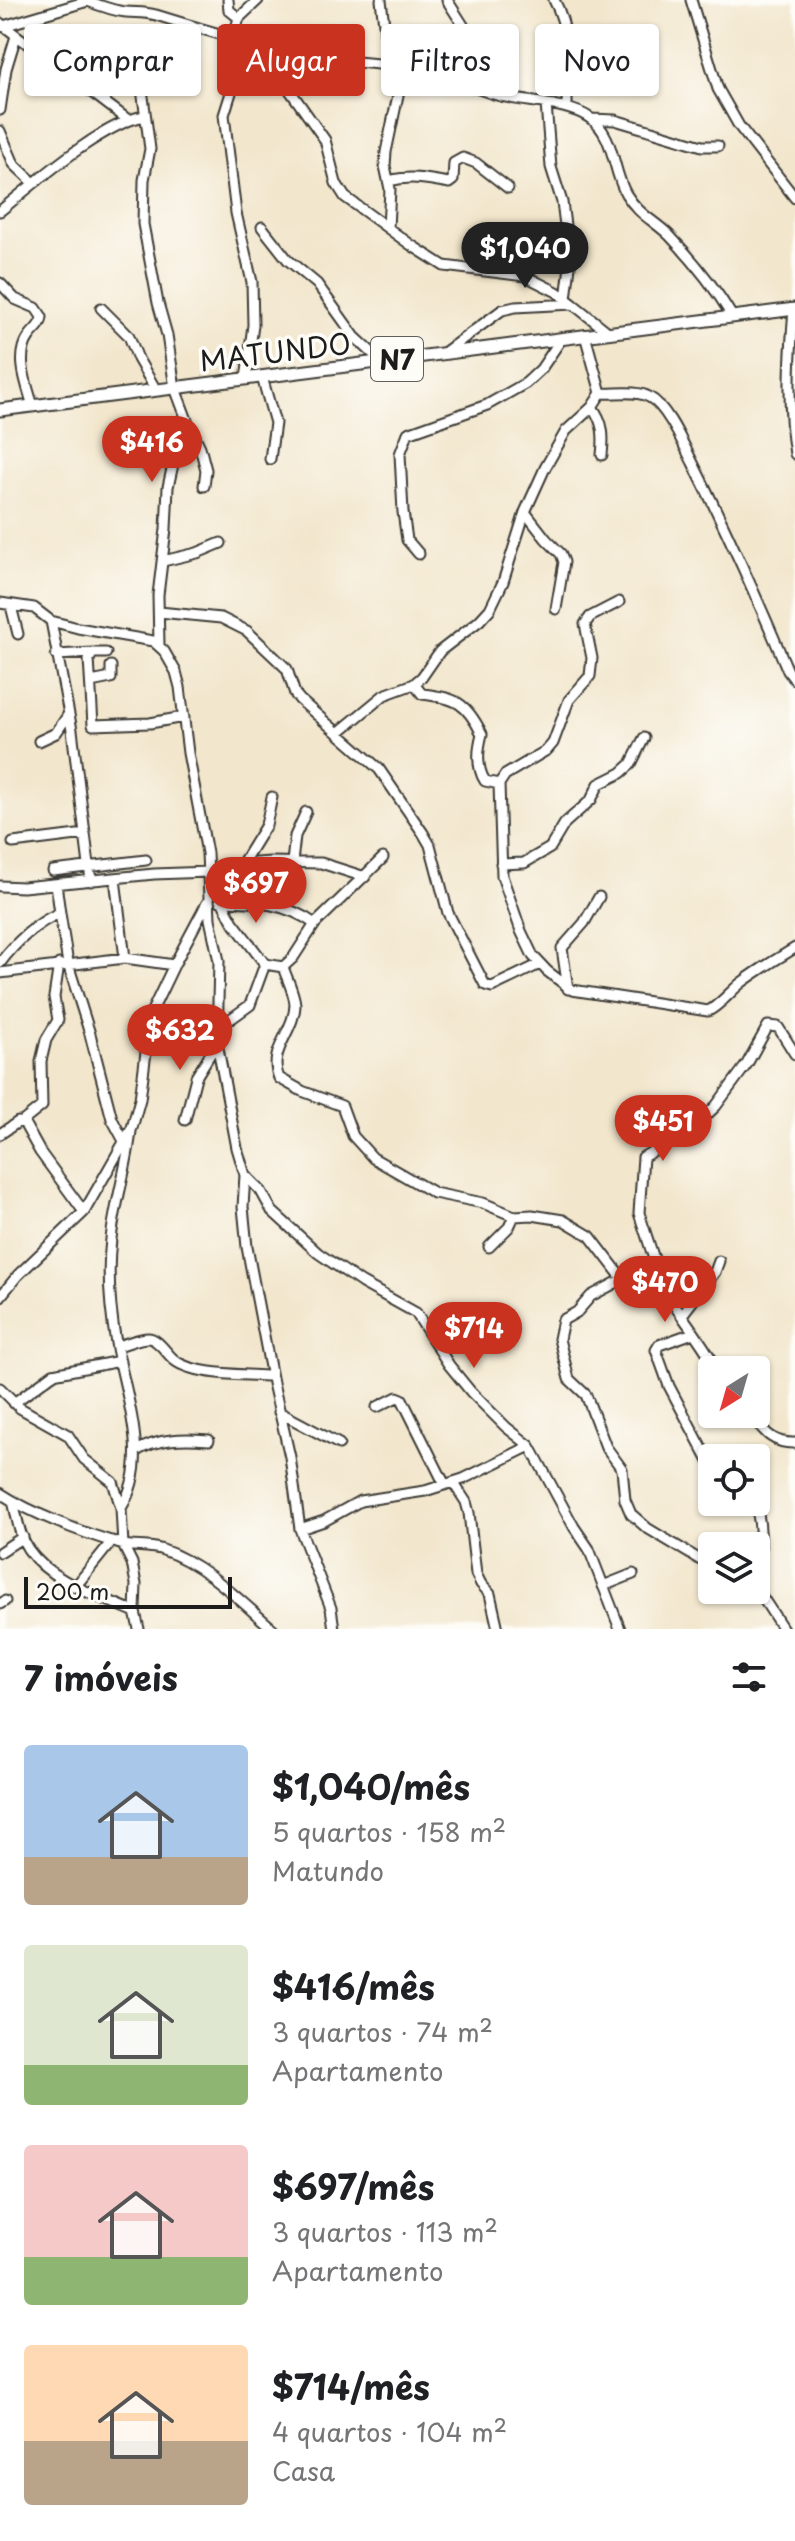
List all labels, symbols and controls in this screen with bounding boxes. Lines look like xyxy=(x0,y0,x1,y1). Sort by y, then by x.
chip: Comprar xyxy=(24,24,201,96)
chip: Alugar xyxy=(217,24,365,96)
chip: Filtros xyxy=(381,24,519,96)
chip: Novo xyxy=(535,24,659,96)
pin: $1,040 xyxy=(460,222,590,290)
text: $1,040 xyxy=(479,228,571,267)
street label: MATUNDO xyxy=(197,320,353,382)
road number: N7 xyxy=(371,337,423,381)
pin: $416 xyxy=(105,416,199,484)
text: $416 xyxy=(120,422,184,461)
pin: $697 xyxy=(209,857,303,925)
text: $697 xyxy=(224,863,288,902)
pin: $632 xyxy=(133,1004,227,1072)
text: $632 xyxy=(145,1010,215,1049)
pin: $451 xyxy=(616,1095,710,1163)
text: $451 xyxy=(633,1101,693,1140)
pin: $470 xyxy=(618,1256,712,1324)
text: $470 xyxy=(631,1262,699,1301)
pin: $714 xyxy=(427,1302,521,1370)
text: $714 xyxy=(444,1308,504,1347)
north arrow xyxy=(698,1356,770,1428)
map controls xyxy=(698,1356,770,1604)
button: locate xyxy=(698,1444,770,1516)
button: layers xyxy=(698,1532,770,1604)
scale bar xyxy=(24,1573,232,1609)
text: 200 m xyxy=(36,1574,109,1607)
text: 7 imóveis xyxy=(24,1651,178,1703)
icon: filters xyxy=(727,1655,771,1699)
text: $1,040/mês xyxy=(272,1760,470,1812)
icon: home xyxy=(88,1777,184,1873)
text: 5 quartos · 158 m² xyxy=(272,1812,506,1851)
text: Matundo xyxy=(272,1851,384,1890)
text: $416/mês xyxy=(272,1960,435,2012)
icon: home xyxy=(88,1977,184,2073)
text: 3 quartos · 74 m² xyxy=(272,2012,493,2051)
text: Apartamento xyxy=(272,2051,443,2090)
text: $697/mês xyxy=(272,2160,434,2212)
icon: home xyxy=(88,2177,184,2273)
text: 3 quartos · 113 m² xyxy=(272,2212,498,2251)
text: Apartamento xyxy=(272,2251,443,2290)
text: $714/mês xyxy=(272,2360,430,2412)
icon: home xyxy=(88,2377,184,2473)
text: 4 quartos · 104 m² xyxy=(272,2412,507,2451)
text: Casa xyxy=(272,2451,335,2490)

